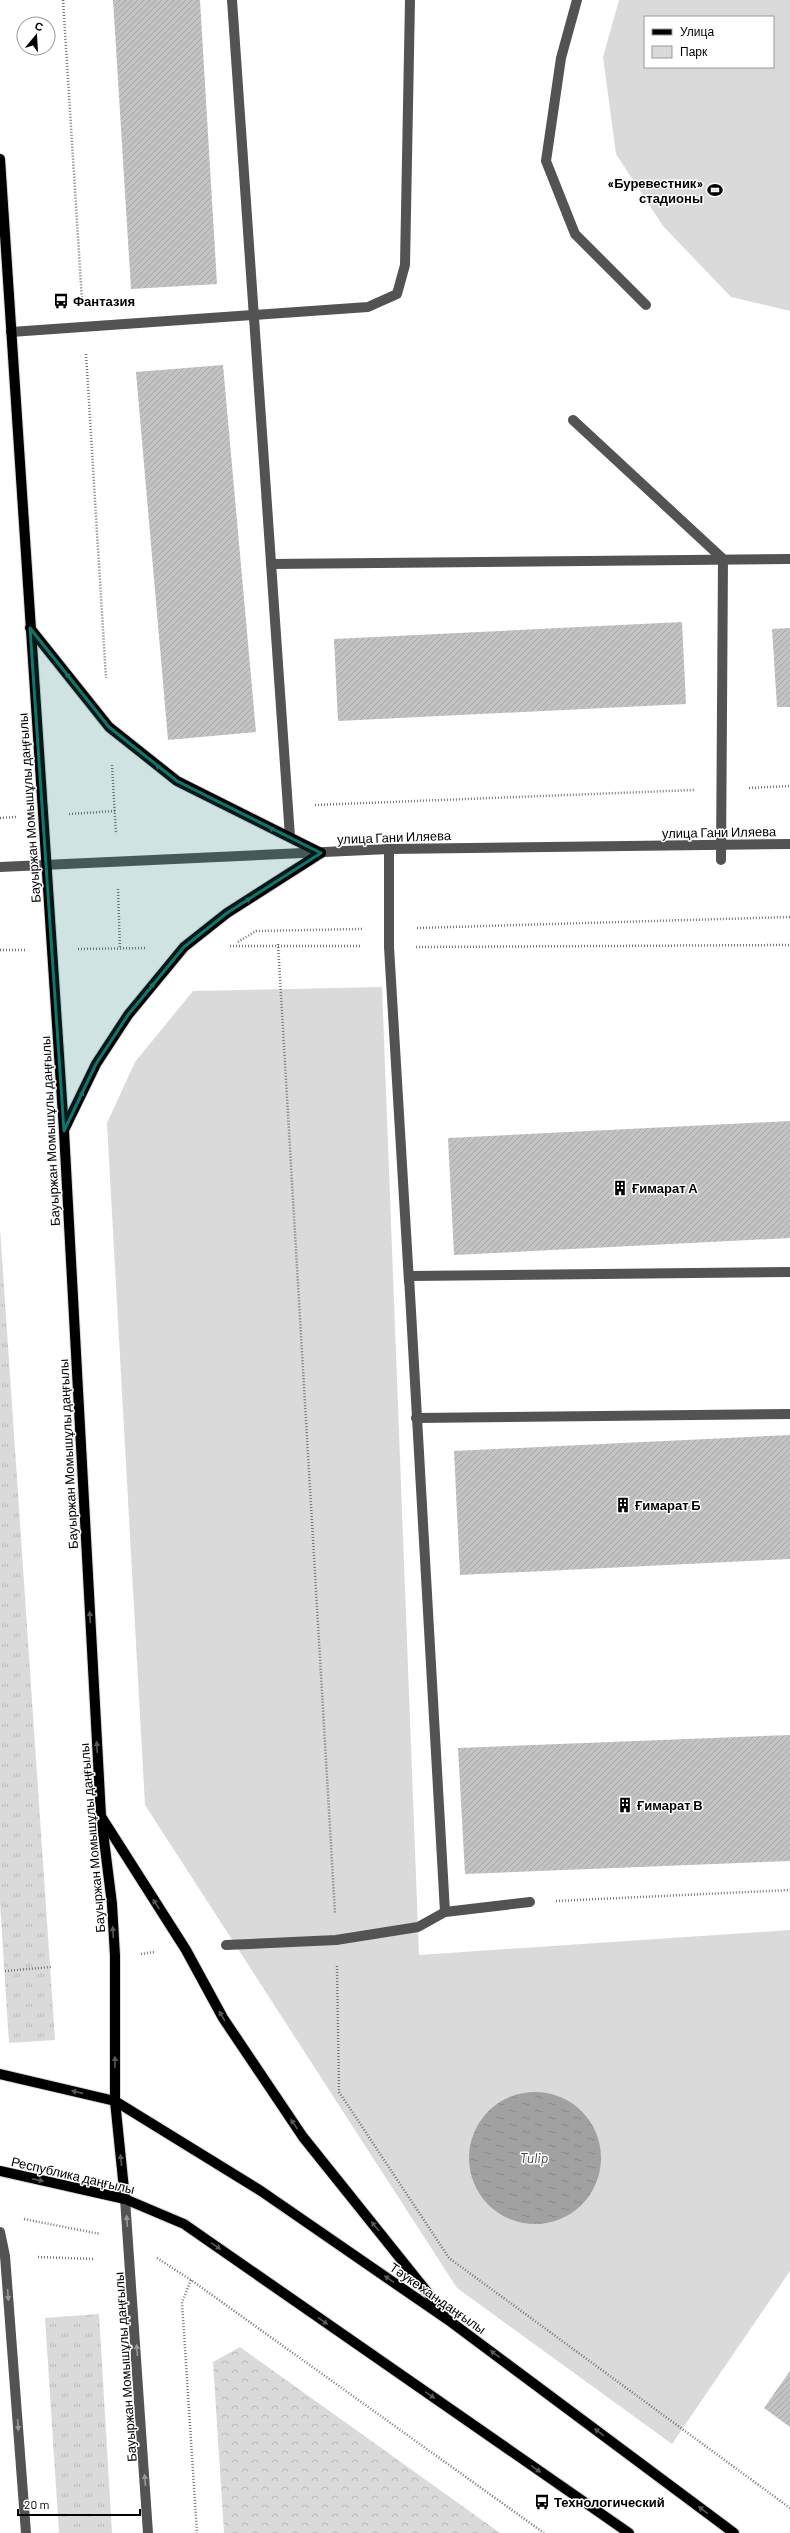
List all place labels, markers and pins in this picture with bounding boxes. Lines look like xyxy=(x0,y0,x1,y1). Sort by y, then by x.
place label: «Буревестник» стадионы xyxy=(608,175,703,206)
sports icon: «Буревестник» стадионы xyxy=(706,181,724,199)
bus stop icon: Фантазия xyxy=(52,292,70,310)
place label: Фантазия xyxy=(73,293,135,309)
building icon: Ғимарат А xyxy=(611,1179,629,1197)
place label: Ғимарат А xyxy=(632,1180,698,1196)
building icon: Ғимарат Б xyxy=(614,1496,632,1514)
place label: Ғимарат Б xyxy=(635,1497,701,1513)
building icon: Ғимарат В xyxy=(616,1796,634,1814)
place label: Ғимарат В xyxy=(637,1797,703,1813)
bus stop icon: Технологический xyxy=(533,2493,551,2511)
place label: Технологический xyxy=(554,2494,665,2510)

